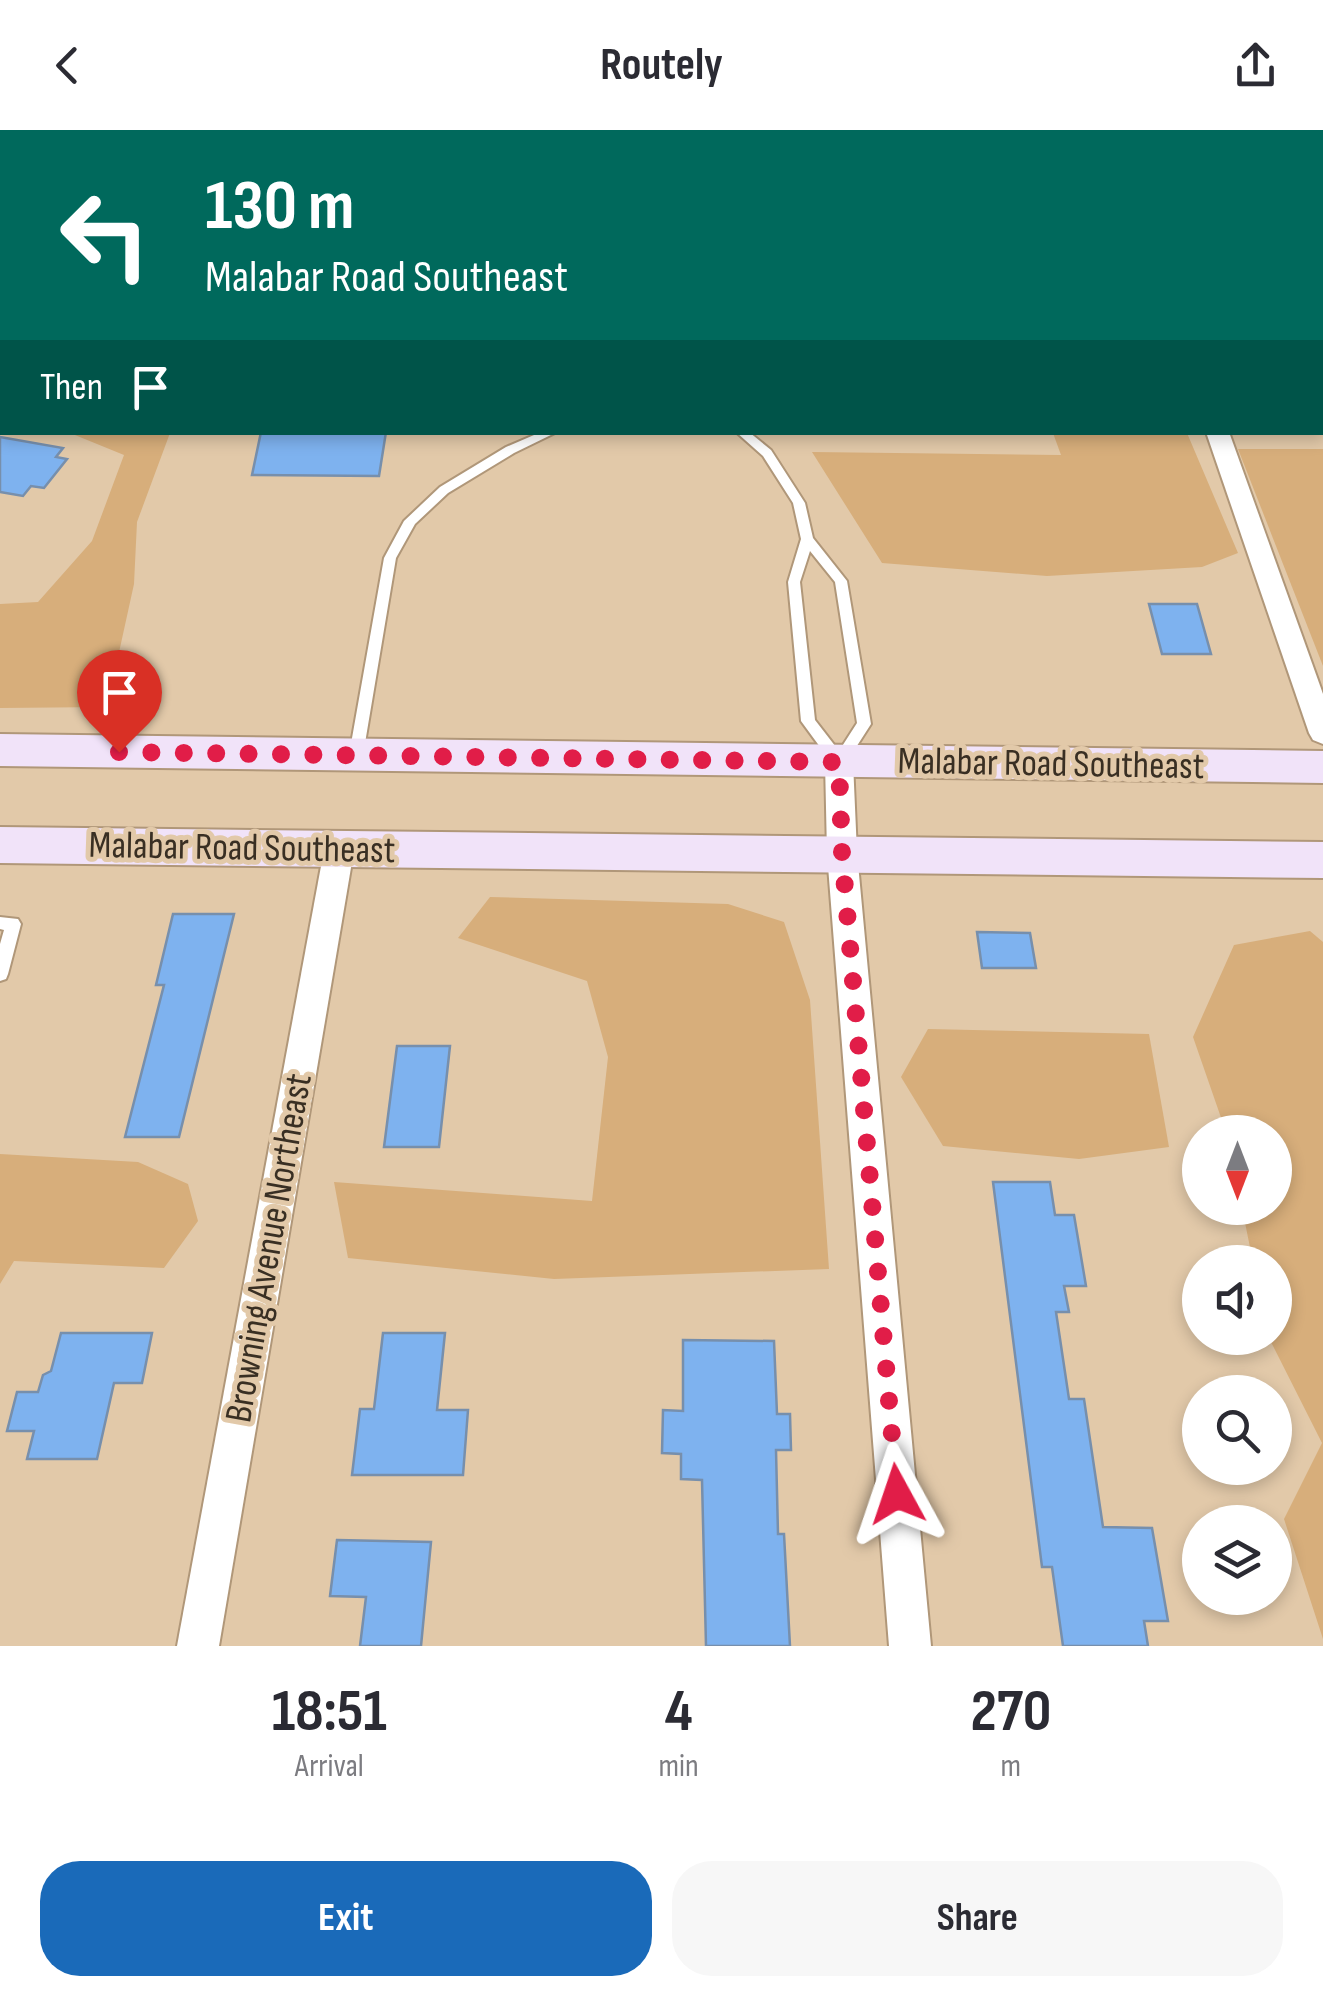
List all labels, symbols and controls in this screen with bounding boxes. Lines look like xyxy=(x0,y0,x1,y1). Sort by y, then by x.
icon: back xyxy=(40,38,95,93)
text: Routely xyxy=(600,38,723,93)
icon: share xyxy=(1228,38,1283,93)
text: 130 m xyxy=(205,165,354,249)
icon: left xyxy=(40,170,170,300)
text: Malabar Road Southeast xyxy=(205,250,568,305)
icon: arrive xyxy=(123,360,178,415)
text: Then xyxy=(40,365,103,410)
pin xyxy=(77,650,162,753)
icon: arrive xyxy=(92,665,147,720)
street label: Malabar Road Southeast xyxy=(897,739,1205,789)
street label: Malabar Road Southeast xyxy=(88,823,396,873)
street label: Browning Avenue Northeast xyxy=(216,1070,322,1426)
north arrow xyxy=(1182,1115,1292,1225)
map controls xyxy=(1182,1115,1292,1615)
button: sound xyxy=(1182,1245,1292,1355)
button: search xyxy=(1182,1375,1292,1485)
position arrow xyxy=(845,1442,949,1546)
button: layers xyxy=(1182,1505,1292,1615)
text: 18:51 xyxy=(272,1676,387,1748)
text: 4 xyxy=(665,1676,693,1748)
text: 270 xyxy=(970,1676,1051,1748)
text: Arrival xyxy=(295,1747,364,1786)
text: min xyxy=(659,1747,699,1786)
text: m xyxy=(1001,1747,1021,1786)
button: Exit xyxy=(40,1861,652,1976)
button: Share xyxy=(672,1861,1283,1976)

